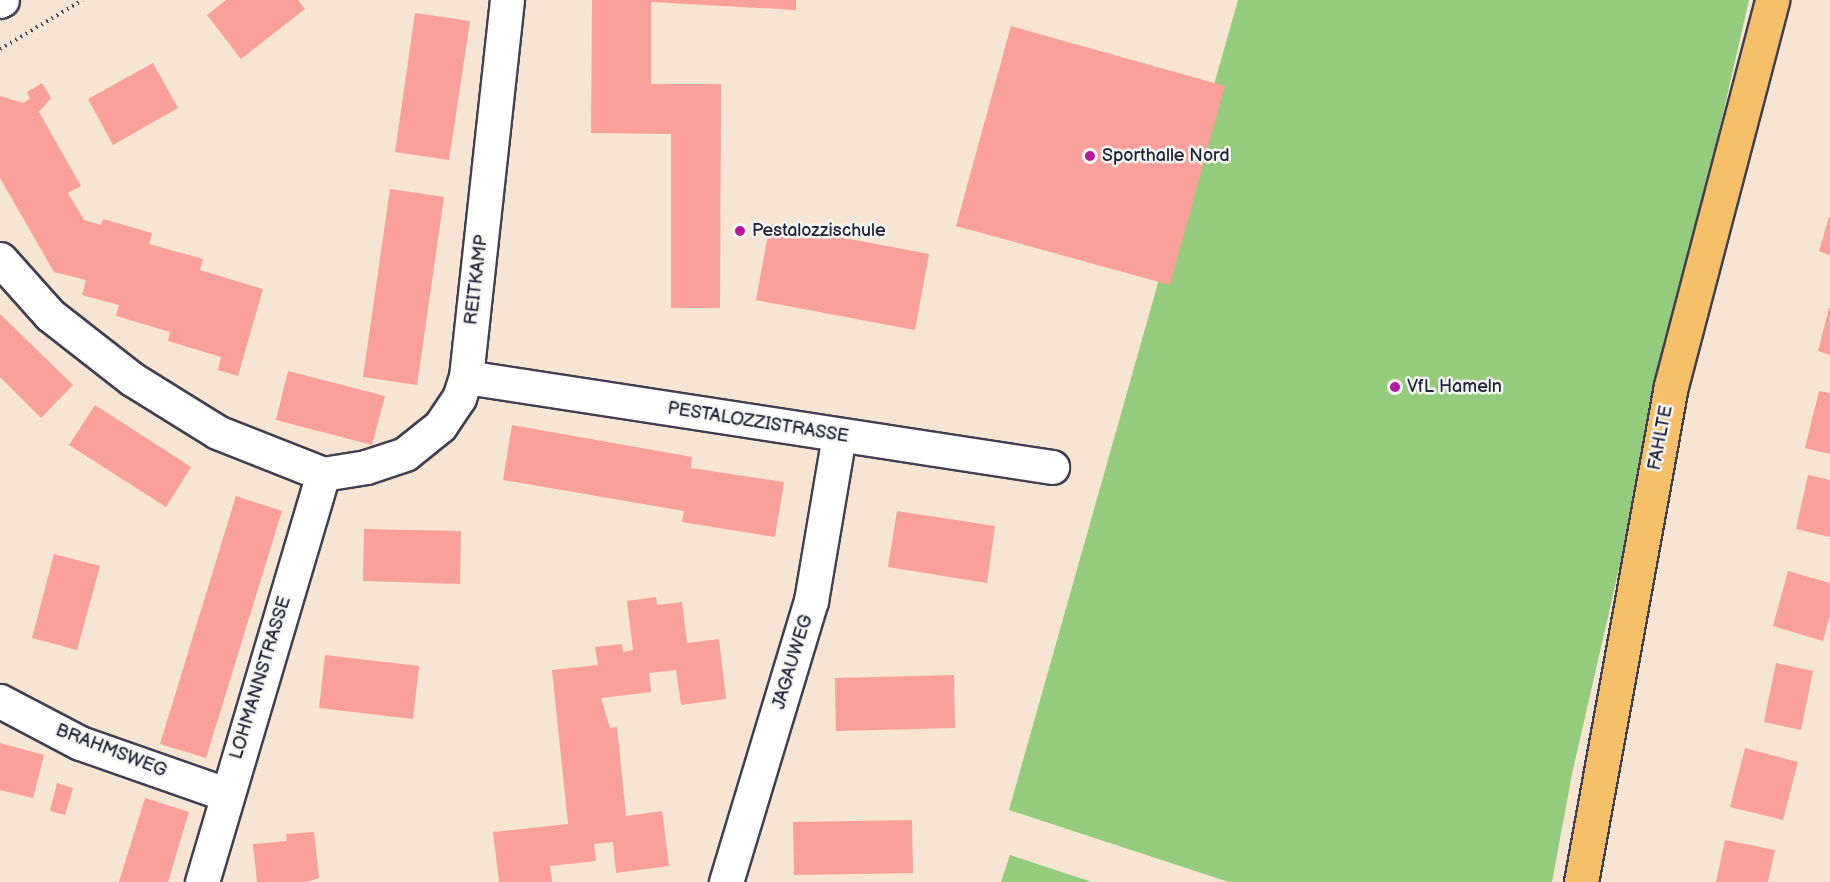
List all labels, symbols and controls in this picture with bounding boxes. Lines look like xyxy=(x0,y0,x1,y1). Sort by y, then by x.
place label: Sporthalle Nord xyxy=(1102,145,1230,167)
marker: Sporthalle Nord xyxy=(1083,149,1097,163)
place label: Pestalozzischule xyxy=(752,220,886,242)
marker: Pestalozzischule xyxy=(733,224,747,238)
street label: REITKAMP xyxy=(461,234,493,326)
place label: VfL Hameln xyxy=(1407,376,1502,398)
marker: VfL Hameln xyxy=(1388,380,1402,394)
street label: PESTALOZZISTRASSE xyxy=(666,398,850,448)
street label: FAHLTE xyxy=(1644,404,1678,472)
street label: LOHMANNSTRASSE xyxy=(226,594,296,762)
street label: JAGAUWEG xyxy=(768,612,818,712)
street label: BRAHMSWEG xyxy=(52,720,170,782)

